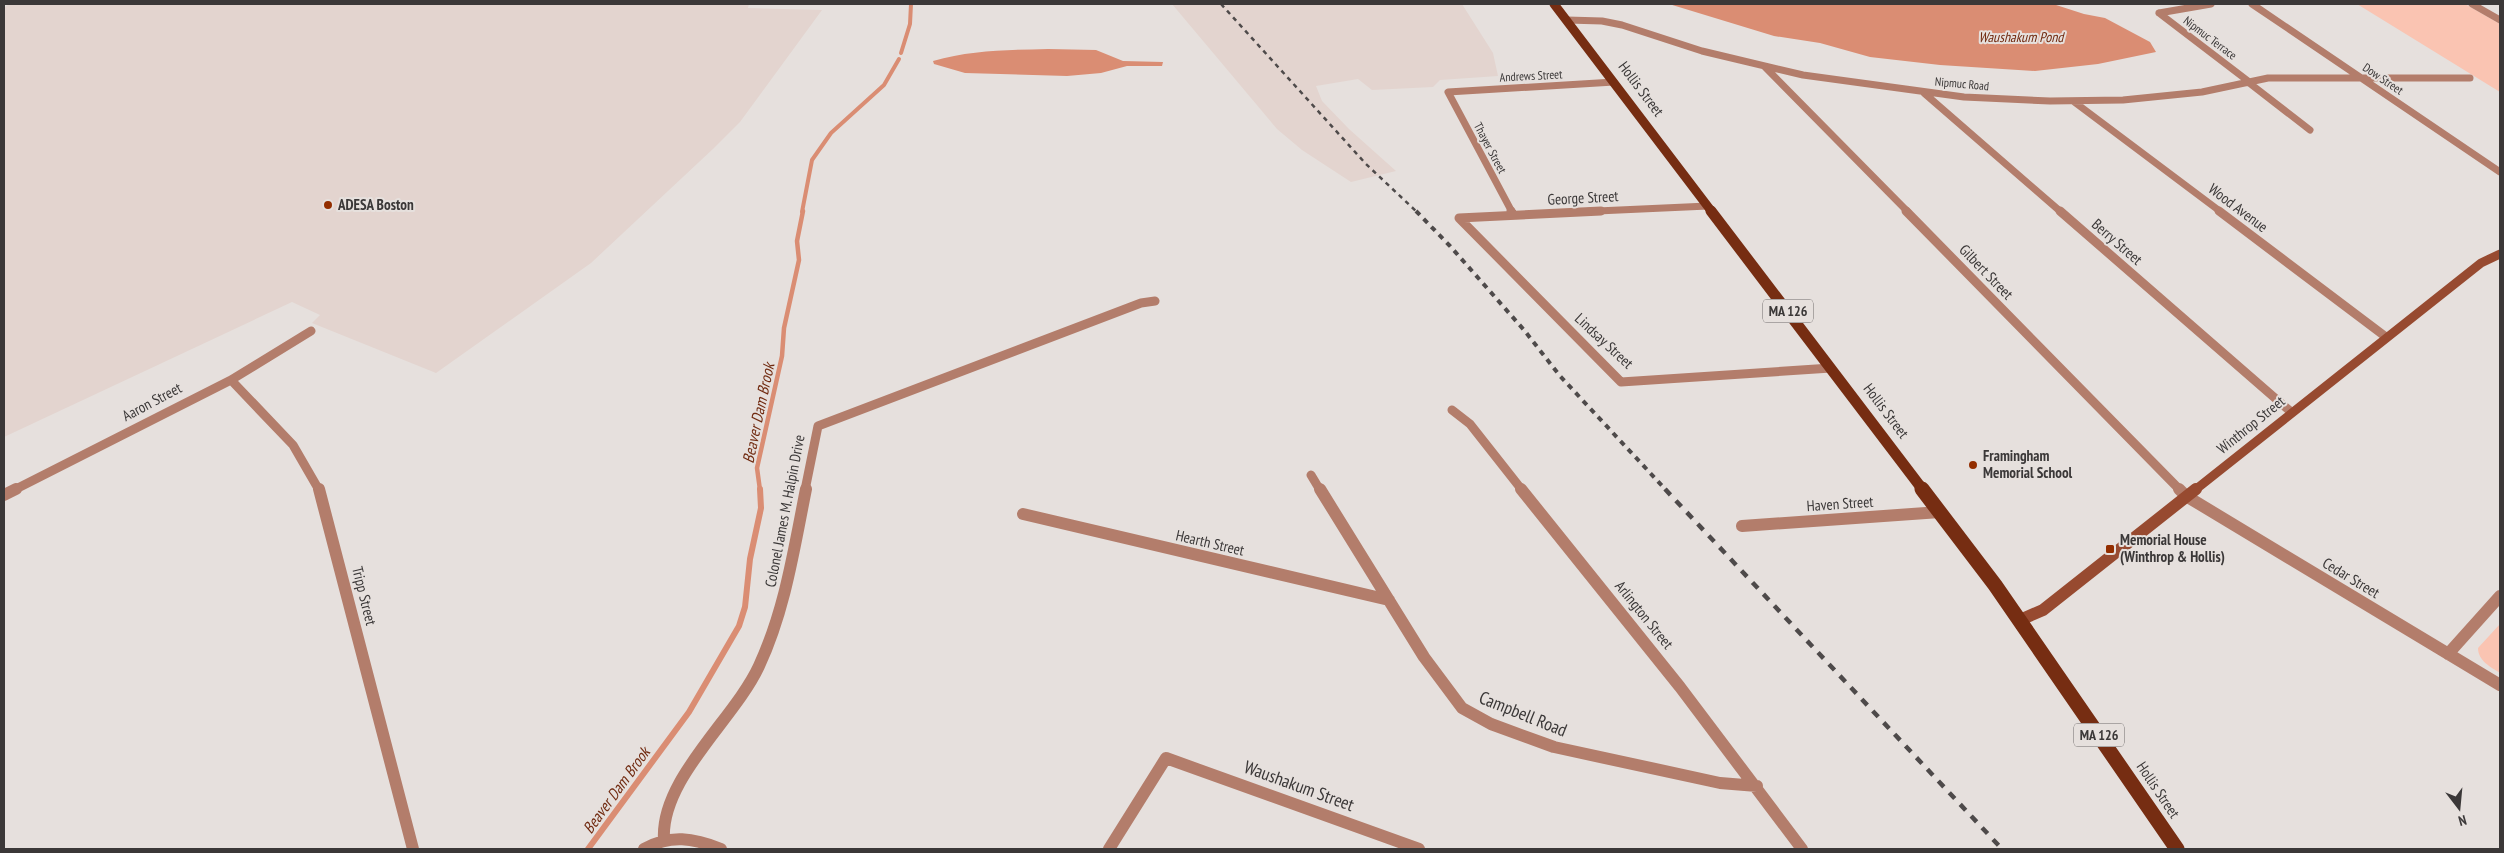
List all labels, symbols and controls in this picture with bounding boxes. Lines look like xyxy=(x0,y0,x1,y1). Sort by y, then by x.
street label: Nipmuc Terrace xyxy=(2181,13,2240,63)
water label: Waushakum Pond xyxy=(1979,28,2065,46)
street label: Hollis Street xyxy=(1615,57,1668,120)
street label: Dow Street xyxy=(2360,60,2407,98)
street label: Andrews Street xyxy=(1499,66,1563,85)
street label: Nipmuc Road xyxy=(1934,74,1990,93)
street label: Thayer Street xyxy=(1471,120,1510,176)
street label: Wood Avenue xyxy=(2205,179,2272,236)
street label: George Street xyxy=(1547,186,1619,209)
place label: ADESA Boston xyxy=(337,195,414,214)
marker: ADESA Boston xyxy=(322,199,334,211)
street label: Berry Street xyxy=(2088,214,2147,269)
street label: Gilbert Street xyxy=(1955,240,2017,303)
road number: MA 126 xyxy=(1763,300,1813,322)
street label: Lindsay Street xyxy=(1571,309,1638,373)
water label: Beaver Dam Brook xyxy=(738,359,779,465)
street label: Aaron Street xyxy=(119,378,185,425)
street label: Hollis Street xyxy=(1860,379,1913,442)
street label: Winthrop Street xyxy=(2213,391,2289,458)
street label: Colonel James M. Halpin Drive xyxy=(760,433,809,589)
place label: Framingham Memorial School xyxy=(1983,446,2073,482)
marker: Framingham Memorial School xyxy=(1967,459,1979,471)
street label: Haven Street xyxy=(1806,492,1874,515)
street label: Hearth Street xyxy=(1174,525,1246,560)
place label: Memorial House (Winthrop & Hollis) xyxy=(2120,530,2225,566)
marker: Memorial House (Winthrop & Hollis) xyxy=(2104,543,2116,555)
street label: Cedar Street xyxy=(2319,553,2383,602)
street label: Tripp Street xyxy=(348,564,381,627)
street label: Arlington Street xyxy=(1611,577,1678,653)
street label: Campbell Road xyxy=(1476,685,1571,742)
road number: MA 126 xyxy=(2074,724,2124,746)
water label: Beaver Dam Brook xyxy=(578,742,655,837)
street label: Waushakum Street xyxy=(1241,755,1357,816)
street label: Hollis Street xyxy=(2133,758,2184,822)
north arrow xyxy=(2434,783,2484,833)
text: N xyxy=(2456,811,2469,830)

